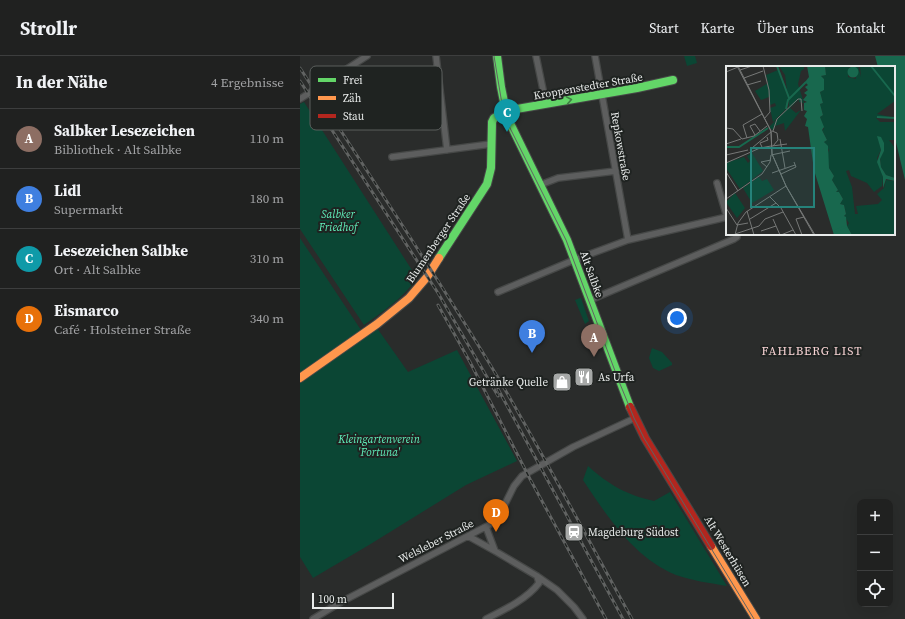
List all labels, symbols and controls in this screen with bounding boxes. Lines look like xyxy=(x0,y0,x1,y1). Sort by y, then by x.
text: Strollr xyxy=(20,15,77,41)
text: Start xyxy=(649,18,679,38)
text: Karte xyxy=(701,18,735,38)
text: Über uns xyxy=(757,18,814,38)
text: Kontakt xyxy=(836,18,885,38)
legend xyxy=(310,66,442,130)
inset map xyxy=(726,66,895,235)
street label: Kroppenstedter Straße xyxy=(532,69,644,103)
text: In der Nähe xyxy=(16,70,107,94)
text: Frei xyxy=(343,73,363,88)
text: 4 Ergebnisse xyxy=(211,74,284,91)
text: Zäh xyxy=(343,91,362,106)
one-way arrow xyxy=(566,96,572,105)
pin: C xyxy=(494,99,520,132)
text: Stau xyxy=(343,109,365,124)
street label: Repkowstraße xyxy=(607,111,634,182)
text: Salbker Lesezeichen xyxy=(54,120,195,141)
text: A xyxy=(25,130,33,147)
text: 110 m xyxy=(250,130,284,147)
text: Bibliothek · Alt Salbke xyxy=(54,141,182,158)
text: Lidl xyxy=(54,180,81,201)
text: B xyxy=(25,190,33,207)
text: 180 m xyxy=(250,190,284,207)
street label: Blumenberger Straße xyxy=(403,190,474,286)
text: Supermarkt xyxy=(54,201,123,218)
park label: Salbker Friedhof xyxy=(318,207,360,235)
text: Lesezeichen Salbke xyxy=(54,240,188,261)
street label: Alt Salbke xyxy=(576,249,607,300)
text: C xyxy=(25,250,33,267)
text: 310 m xyxy=(250,250,284,267)
text: Ort · Alt Salbke xyxy=(54,261,141,278)
text: Eismarco xyxy=(54,300,119,321)
your location xyxy=(667,308,687,328)
text: D xyxy=(24,310,34,327)
text: 340 m xyxy=(250,310,284,327)
pin: B xyxy=(519,320,545,353)
text: Café · Holsteiner Straße xyxy=(54,321,191,338)
pin: A xyxy=(581,324,607,357)
district label: FAHLBERG LIST xyxy=(761,343,863,359)
restaurant icon: As Urfa xyxy=(573,366,595,388)
place label: As Urfa xyxy=(598,370,635,385)
shop icon: Getränke Quelle xyxy=(551,371,573,393)
place label: Getränke Quelle xyxy=(469,375,548,390)
park label: Kleingartenverein 'Fortuna' xyxy=(337,432,421,460)
pin: D xyxy=(483,499,509,532)
map controls xyxy=(857,499,893,607)
button: + xyxy=(857,499,893,535)
street label: Alt Westerhüsen xyxy=(700,513,755,590)
street label: Welsleber Straße xyxy=(396,516,477,567)
station icon: Magdeburg Südost xyxy=(563,521,585,543)
place label: Magdeburg Südost xyxy=(588,525,679,540)
button: − xyxy=(857,535,893,571)
button: locate xyxy=(857,571,893,607)
scale bar xyxy=(312,591,394,610)
text: 100 m xyxy=(318,592,347,607)

